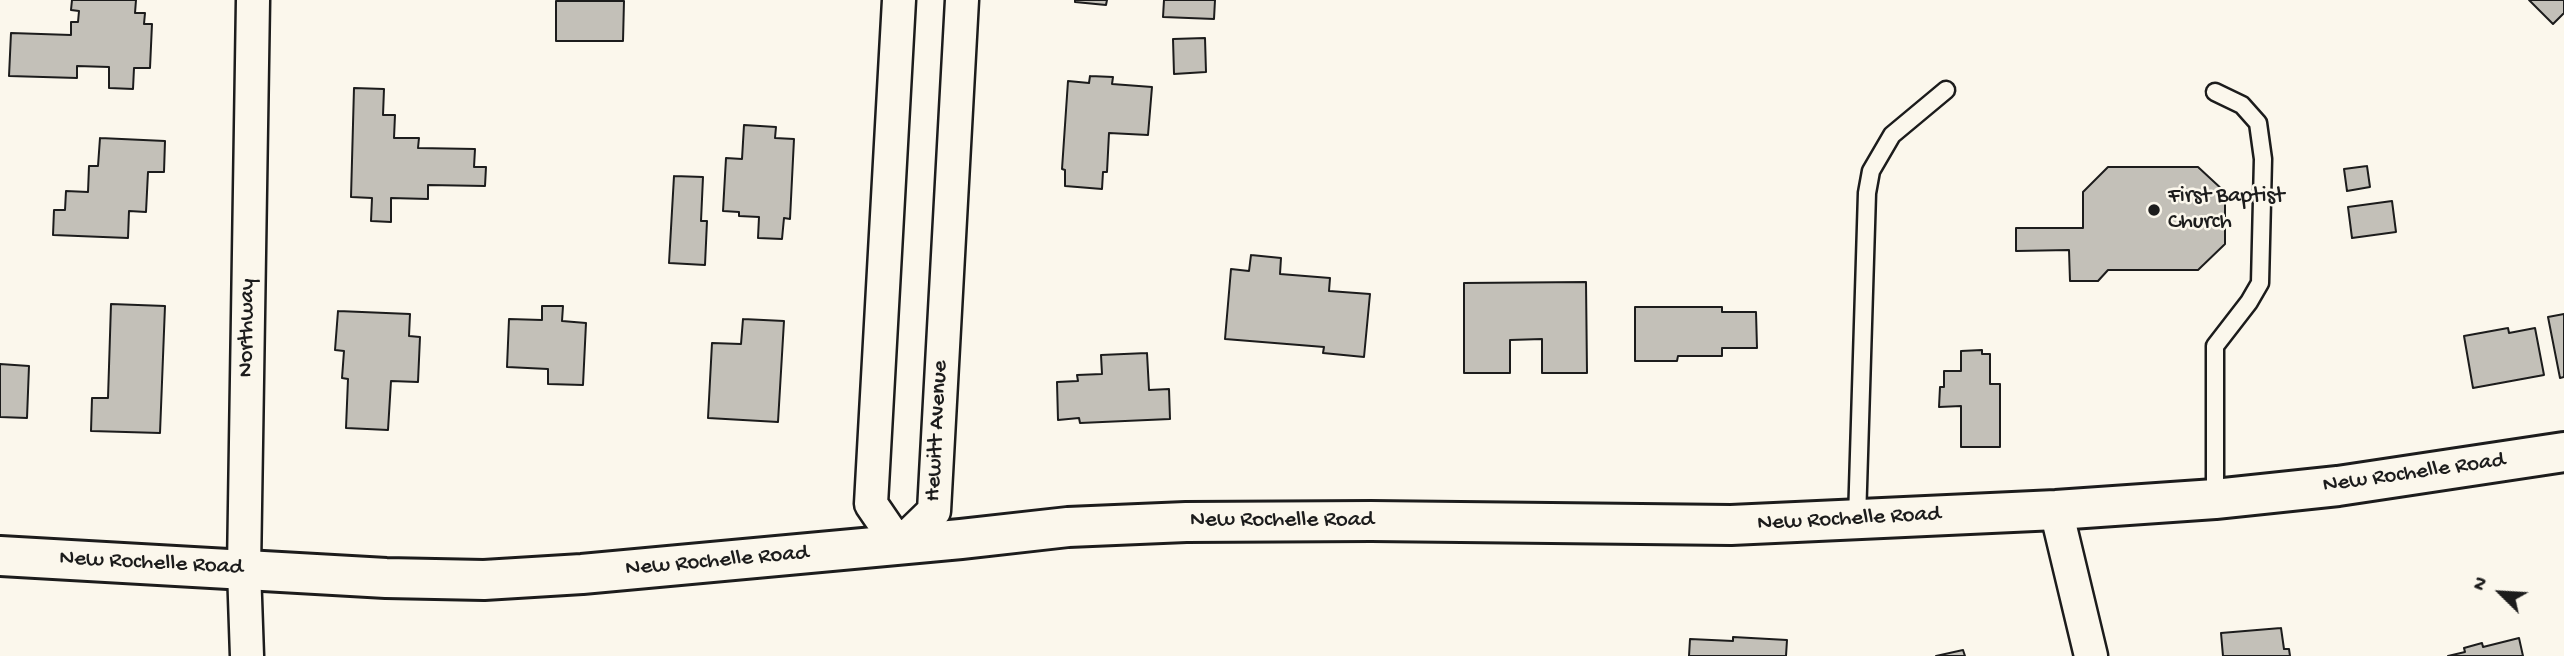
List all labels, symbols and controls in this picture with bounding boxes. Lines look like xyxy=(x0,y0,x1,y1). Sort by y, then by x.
place label: First Baptist Church xyxy=(2168,183,2284,237)
marker: First Baptist Church xyxy=(2146,202,2162,218)
street label: Northway xyxy=(233,278,263,378)
street label: Hewitt Avenue xyxy=(921,360,955,502)
street label: New Rochelle Road xyxy=(2321,448,2507,500)
street label: New Rochelle Road xyxy=(1756,501,1942,539)
street label: New Rochelle Road xyxy=(1190,507,1374,535)
street label: New Rochelle Road xyxy=(624,540,810,584)
street label: New Rochelle Road xyxy=(58,545,244,583)
north arrow xyxy=(2466,558,2536,628)
text: N xyxy=(2468,574,2494,595)

